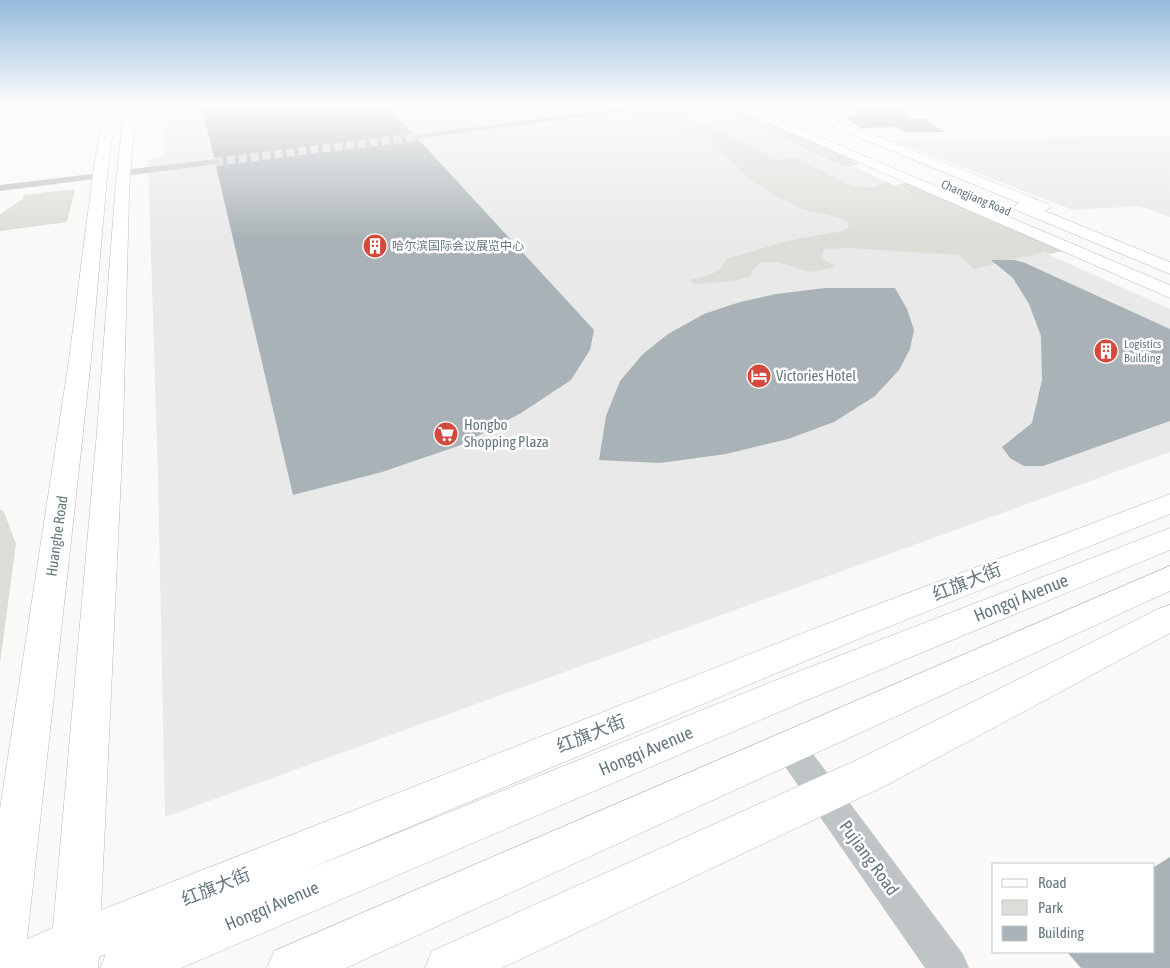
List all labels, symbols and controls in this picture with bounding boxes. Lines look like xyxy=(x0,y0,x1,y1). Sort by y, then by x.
street label: Changjiang Road xyxy=(939,177,1013,219)
building icon: 哈尔滨国际会议展览中心 xyxy=(362,233,388,259)
place label: 哈尔滨国际会议展览中心 xyxy=(392,239,524,253)
place label: Logistics Building xyxy=(1124,337,1162,365)
building icon: Logistics Building xyxy=(1093,338,1119,364)
hotel icon: Victories Hotel xyxy=(746,363,772,389)
place label: Victories Hotel xyxy=(776,367,856,384)
place label: Hongbo Shopping Plaza xyxy=(464,416,549,450)
supermarket icon: Hongbo Shopping Plaza xyxy=(433,421,459,447)
street label: Huanghe Road xyxy=(42,494,71,577)
street label: 红旗大街 xyxy=(930,558,1004,605)
street label: Hongqi Avenue xyxy=(971,569,1071,626)
street label: 红旗大街 xyxy=(554,710,628,757)
street label: Hongqi Avenue xyxy=(596,721,696,780)
street label: Pujiang Road xyxy=(835,816,904,899)
street label: 红旗大街 xyxy=(179,863,253,910)
legend xyxy=(992,863,1155,953)
text: Road xyxy=(1038,874,1067,891)
street label: Hongqi Avenue xyxy=(222,876,322,935)
text: Park xyxy=(1038,899,1063,916)
text: Building xyxy=(1038,924,1084,941)

